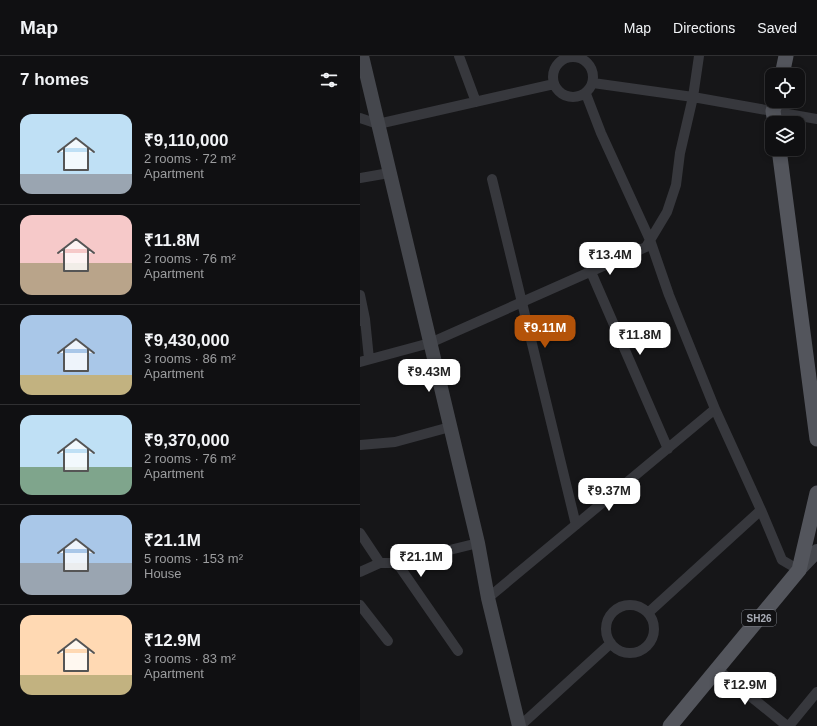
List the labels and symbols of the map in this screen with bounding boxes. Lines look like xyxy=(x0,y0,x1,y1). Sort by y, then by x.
pin: ₹13.4M xyxy=(577,242,643,276)
pin: ₹9.11M xyxy=(512,315,578,349)
pin: ₹11.8M xyxy=(607,322,673,356)
pin: ₹9.43M xyxy=(396,359,462,393)
pin: ₹9.37M xyxy=(576,478,642,512)
pin: ₹21.1M xyxy=(388,544,454,578)
road number: SH26 xyxy=(742,610,776,626)
pin: ₹12.9M xyxy=(712,672,778,706)

